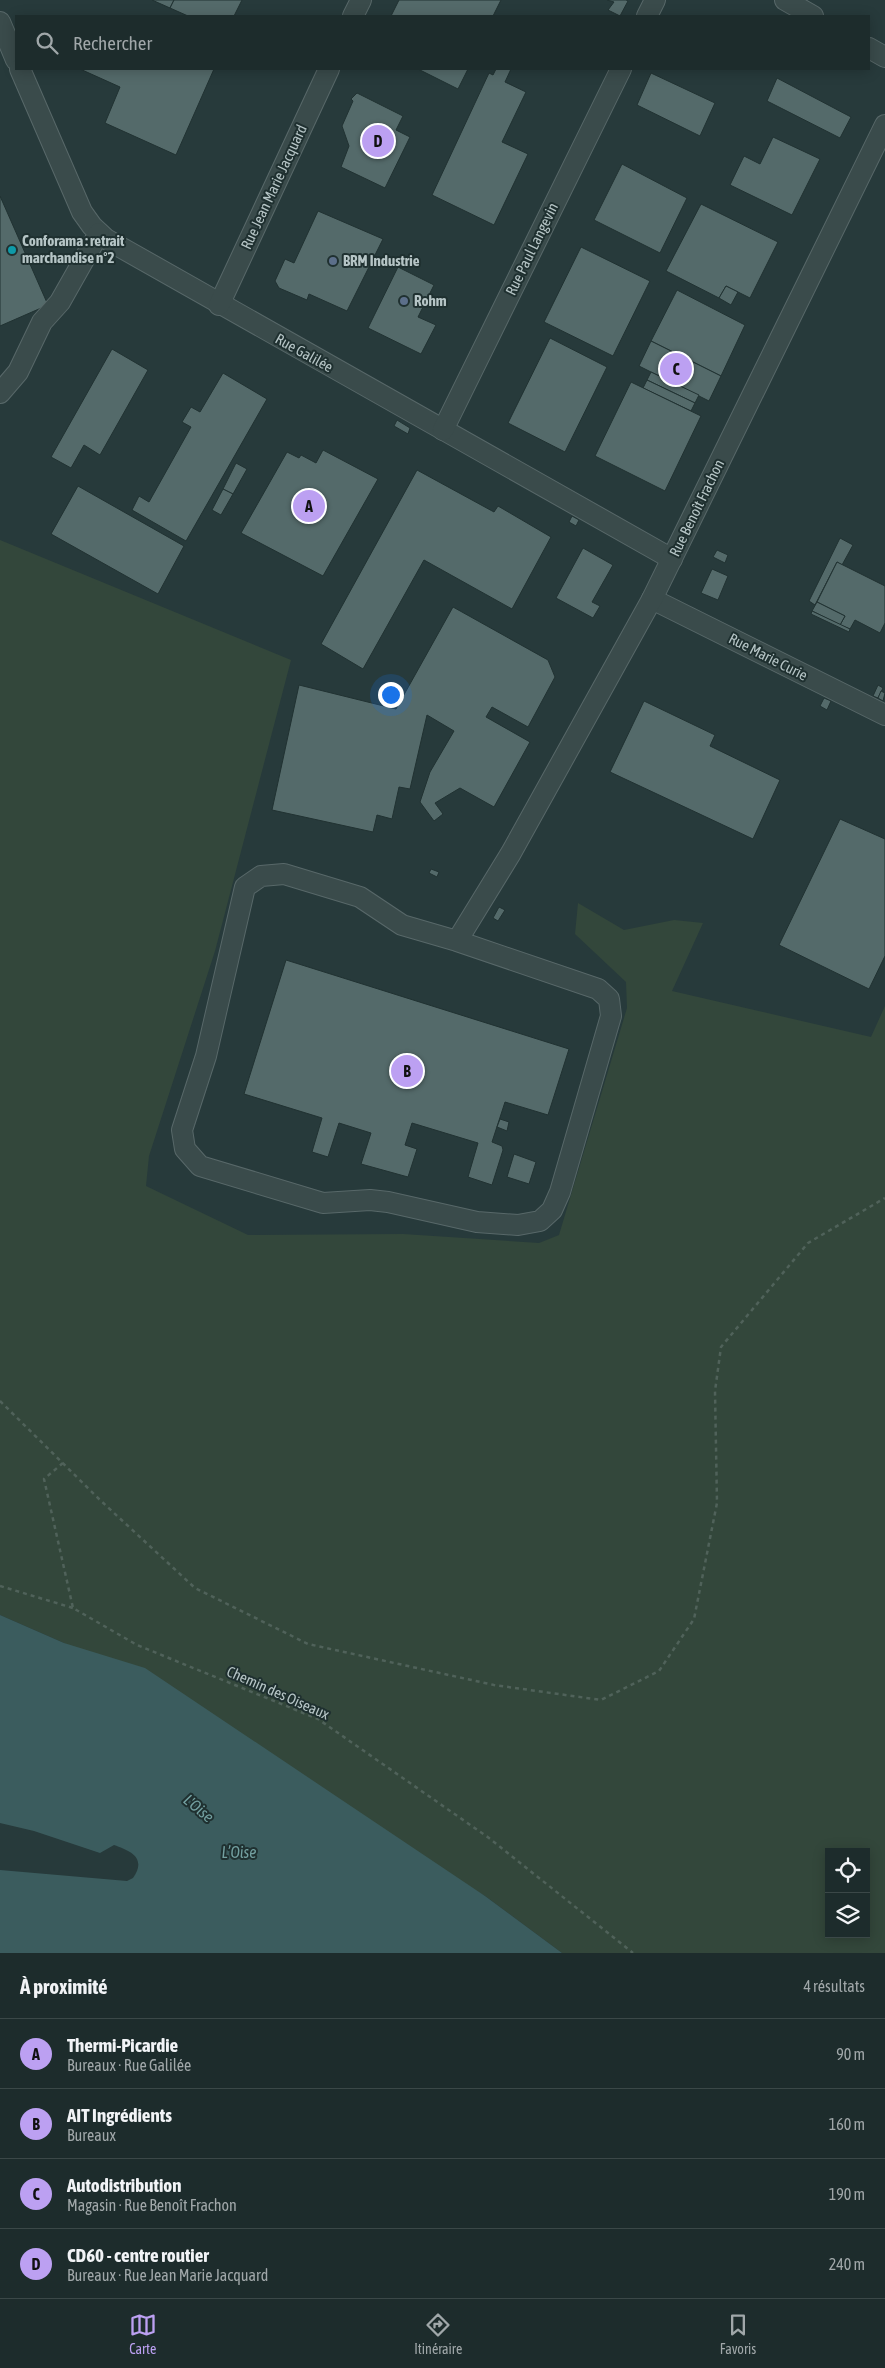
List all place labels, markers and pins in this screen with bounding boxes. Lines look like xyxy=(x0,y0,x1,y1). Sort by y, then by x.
pin: D xyxy=(362,122,394,160)
place label: Conforama : retrait marchandise n°2 xyxy=(22,232,125,266)
marker: Conforama : retrait marchandise n°2 xyxy=(6,244,18,256)
place label: BRM Industrie xyxy=(343,252,420,269)
marker: BRM Industrie xyxy=(327,255,339,267)
place label: Rohm xyxy=(414,292,447,309)
marker: Rohm xyxy=(398,295,410,307)
pin: C xyxy=(660,350,692,388)
pin: A xyxy=(293,487,325,525)
pin: B xyxy=(391,1052,423,1090)

